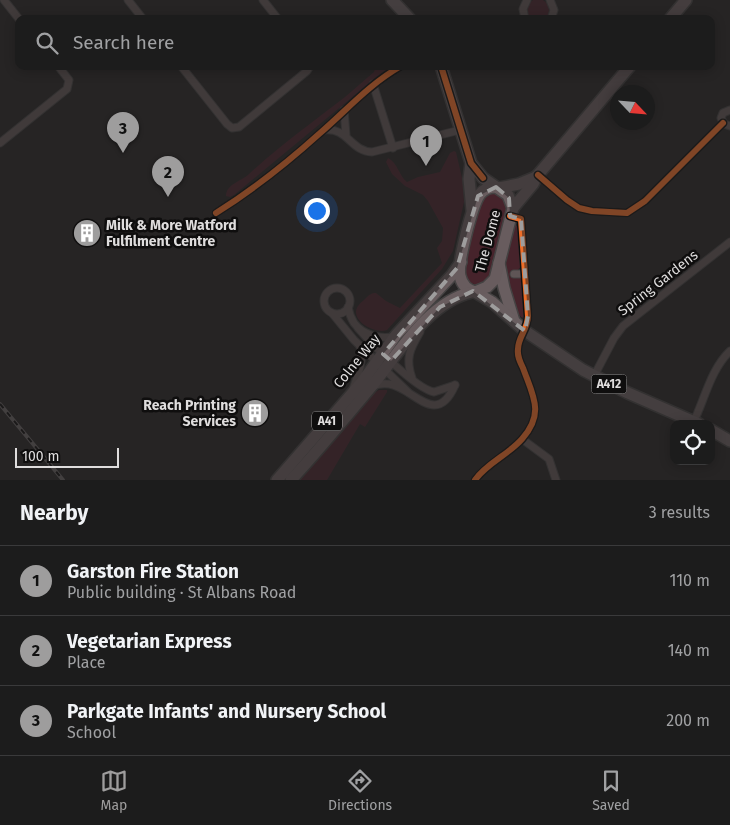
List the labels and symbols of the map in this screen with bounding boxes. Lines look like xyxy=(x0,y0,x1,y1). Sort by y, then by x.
north arrow xyxy=(610,85,655,130)
pin: 3 xyxy=(107,112,139,153)
pin: 1 xyxy=(410,125,442,166)
pin: 2 xyxy=(152,156,184,197)
your location xyxy=(304,198,330,224)
street label: The Dome xyxy=(472,208,504,274)
place label: Milk & More Watford Fulfilment Centre xyxy=(106,217,237,250)
building icon: Milk & More Watford Fulfilment Centre xyxy=(72,218,102,248)
street label: Spring Gardens xyxy=(615,246,702,319)
street label: Colne Way xyxy=(330,330,384,392)
road number: A412 xyxy=(592,374,626,394)
place label: Reach Printing Services xyxy=(143,397,236,430)
building icon: Reach Printing Services xyxy=(240,398,270,428)
road number: A41 xyxy=(312,412,342,431)
scale bar xyxy=(15,445,119,468)

